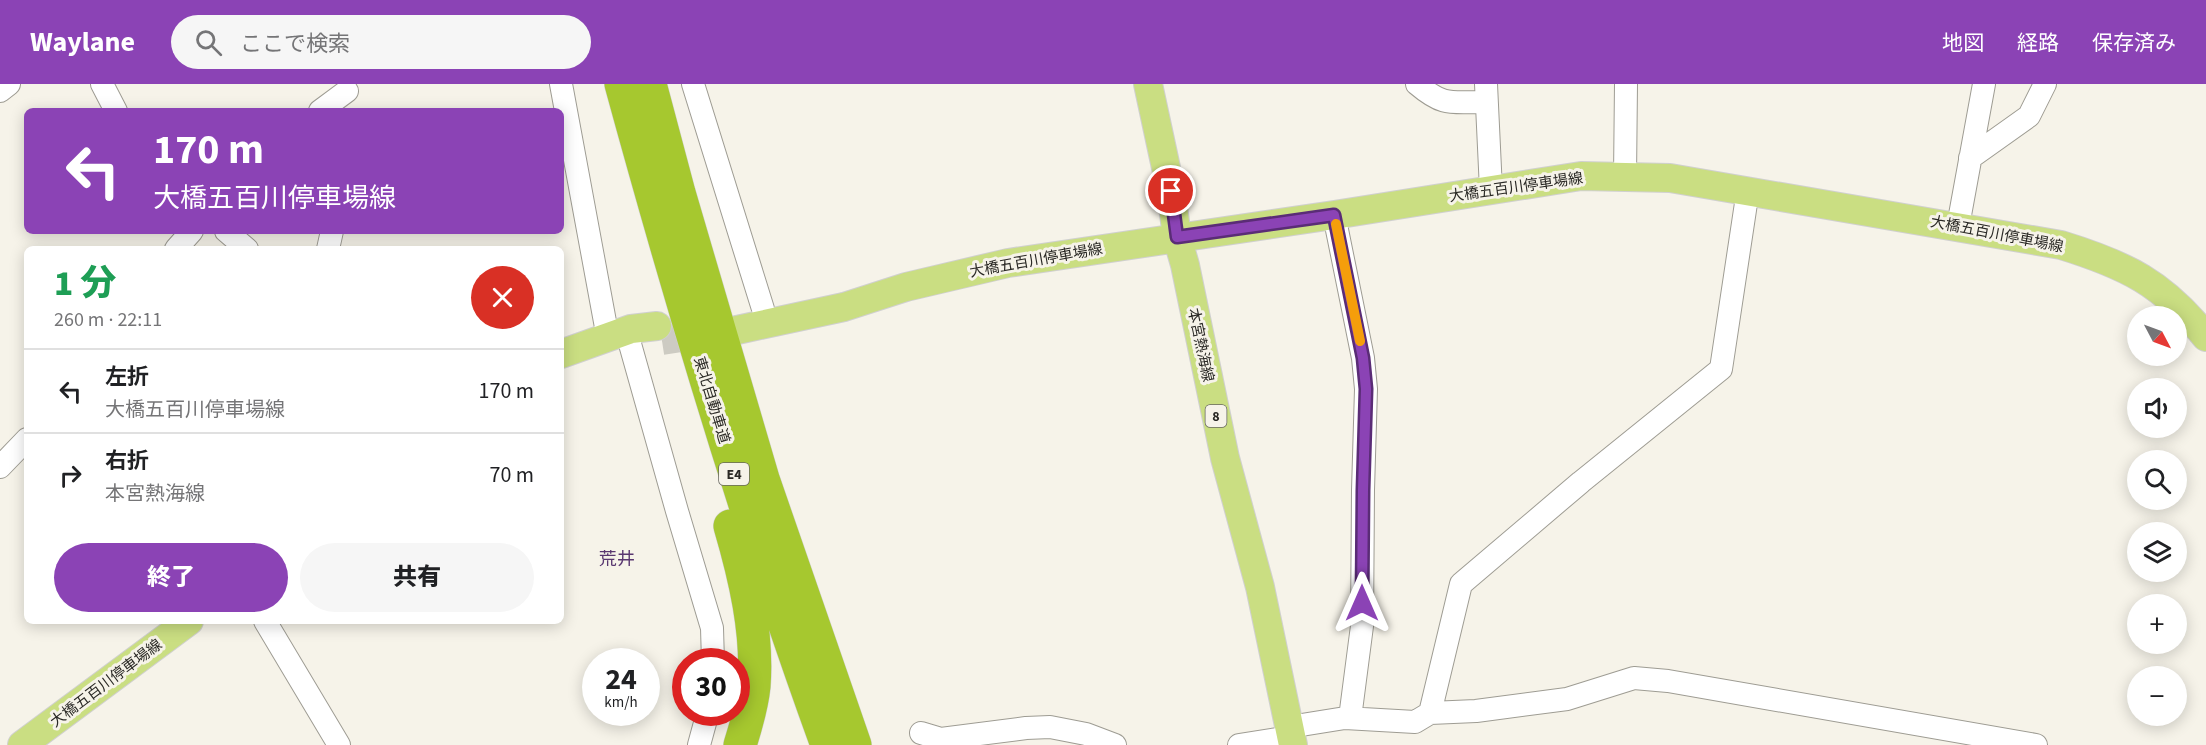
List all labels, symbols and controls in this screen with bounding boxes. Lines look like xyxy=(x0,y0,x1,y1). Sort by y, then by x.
search box xyxy=(171,15,591,69)
text: Waylane xyxy=(30,22,135,62)
icon: search xyxy=(192,26,225,59)
text: ここで検索 xyxy=(240,28,350,60)
text: 地図 xyxy=(1942,28,1984,58)
text: 経路 xyxy=(2017,28,2059,58)
text: 保存済み xyxy=(2092,28,2176,58)
text: 170 m xyxy=(153,120,264,180)
icon: left xyxy=(54,132,132,210)
pin xyxy=(1145,165,1196,216)
street label: 大橋五百川停車場線 xyxy=(1448,168,1584,207)
icon: arrive xyxy=(1154,174,1187,207)
text: 大橋五百川停車場線 xyxy=(153,179,396,218)
street label: 大橋五百川停車場線 xyxy=(1929,211,2065,258)
street label: 大橋五百川停車場線 xyxy=(968,238,1104,283)
text: 1 分 xyxy=(54,258,116,309)
button: close xyxy=(471,266,534,329)
text: 260 m · 22:11 xyxy=(54,306,162,334)
street label: 本宮熱海線 xyxy=(1182,306,1219,384)
north arrow xyxy=(2127,306,2187,366)
map controls xyxy=(2127,306,2187,726)
street label: 東北自動車道 xyxy=(688,354,735,446)
text: 左折 xyxy=(105,361,149,393)
icon: left xyxy=(54,375,87,408)
text: 170 m xyxy=(479,375,534,407)
button: sound xyxy=(2127,378,2187,438)
text: 大橋五百川停車場線 xyxy=(105,396,285,424)
road number: 8 xyxy=(1206,405,1226,427)
text: 右折 xyxy=(105,445,149,477)
button: search xyxy=(2127,450,2187,510)
icon: right xyxy=(54,459,87,492)
text: 70 m xyxy=(489,459,534,491)
road number: E4 xyxy=(719,463,749,485)
text: 本宮熱海線 xyxy=(105,480,205,508)
button: layers xyxy=(2127,522,2187,582)
button: 終了 xyxy=(54,543,288,612)
button: 共有 xyxy=(300,543,534,612)
district label: 荒井 xyxy=(599,547,635,572)
position arrow xyxy=(1330,571,1394,635)
button: + xyxy=(2127,594,2187,654)
street label: 大橋五百川停車場線 xyxy=(46,634,167,732)
speed limit sign: 30 xyxy=(672,648,750,726)
text: 24 xyxy=(605,658,637,701)
button: − xyxy=(2127,666,2187,726)
text: km/h xyxy=(604,692,638,713)

